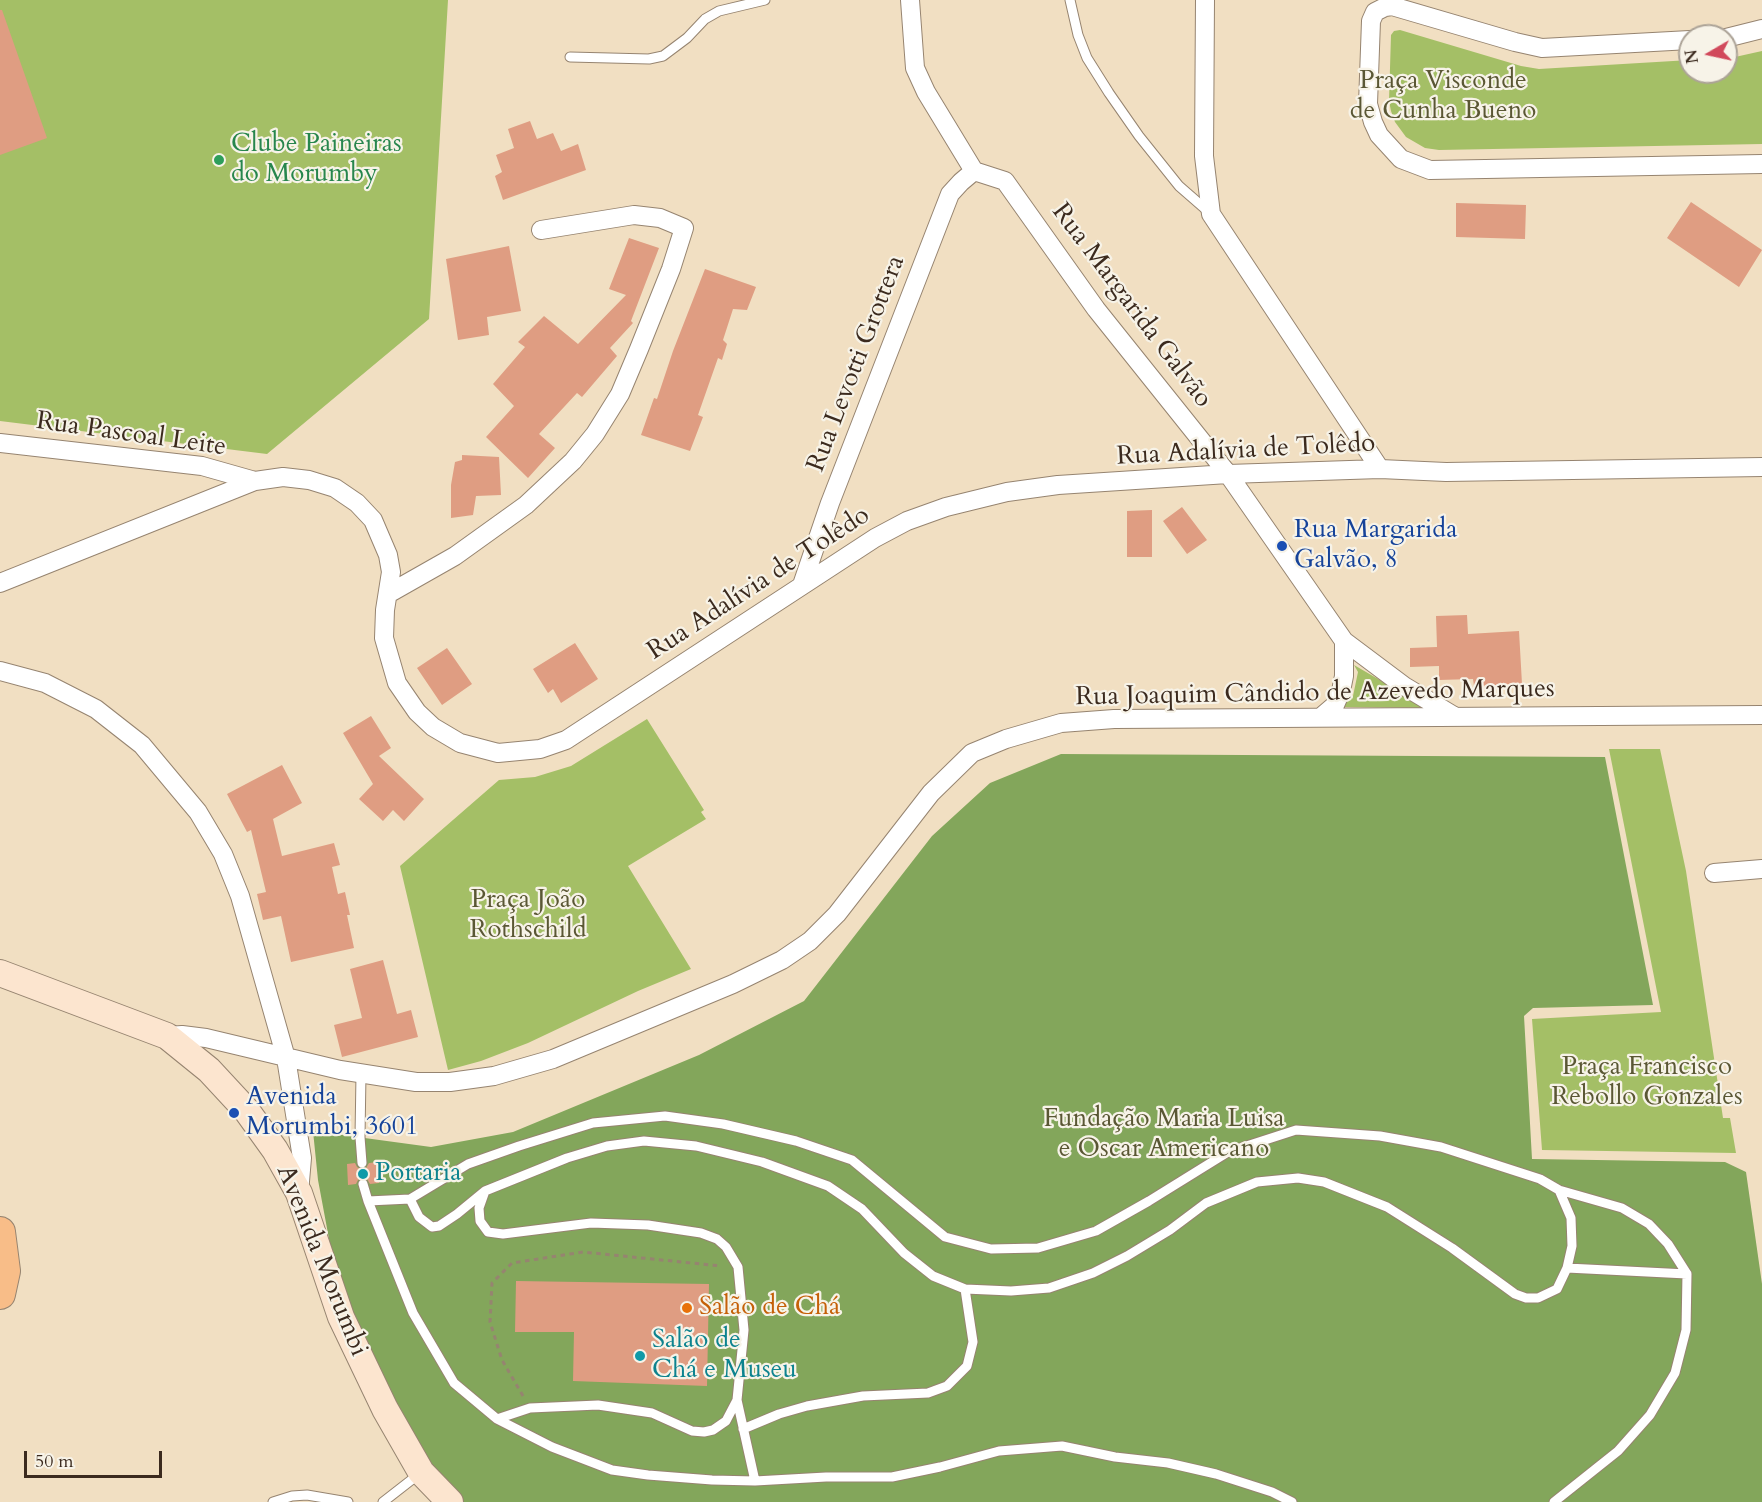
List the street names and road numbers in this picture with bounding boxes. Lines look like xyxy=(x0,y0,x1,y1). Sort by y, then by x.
street label: Rua Margarida Galvão xyxy=(1044,198,1218,414)
street label: Rua Levotti Grottera xyxy=(801,251,913,477)
street label: Rua Pascoal Leite xyxy=(34,406,228,464)
street label: Rua Adalívia de Tolêdo xyxy=(1116,429,1376,473)
street label: Rua Adalívia de Tolêdo xyxy=(642,500,876,668)
street label: Rua Joaquim Cândido de Azevedo Marques xyxy=(1075,674,1555,714)
street label: Avenida Morumbi xyxy=(268,1161,374,1361)

